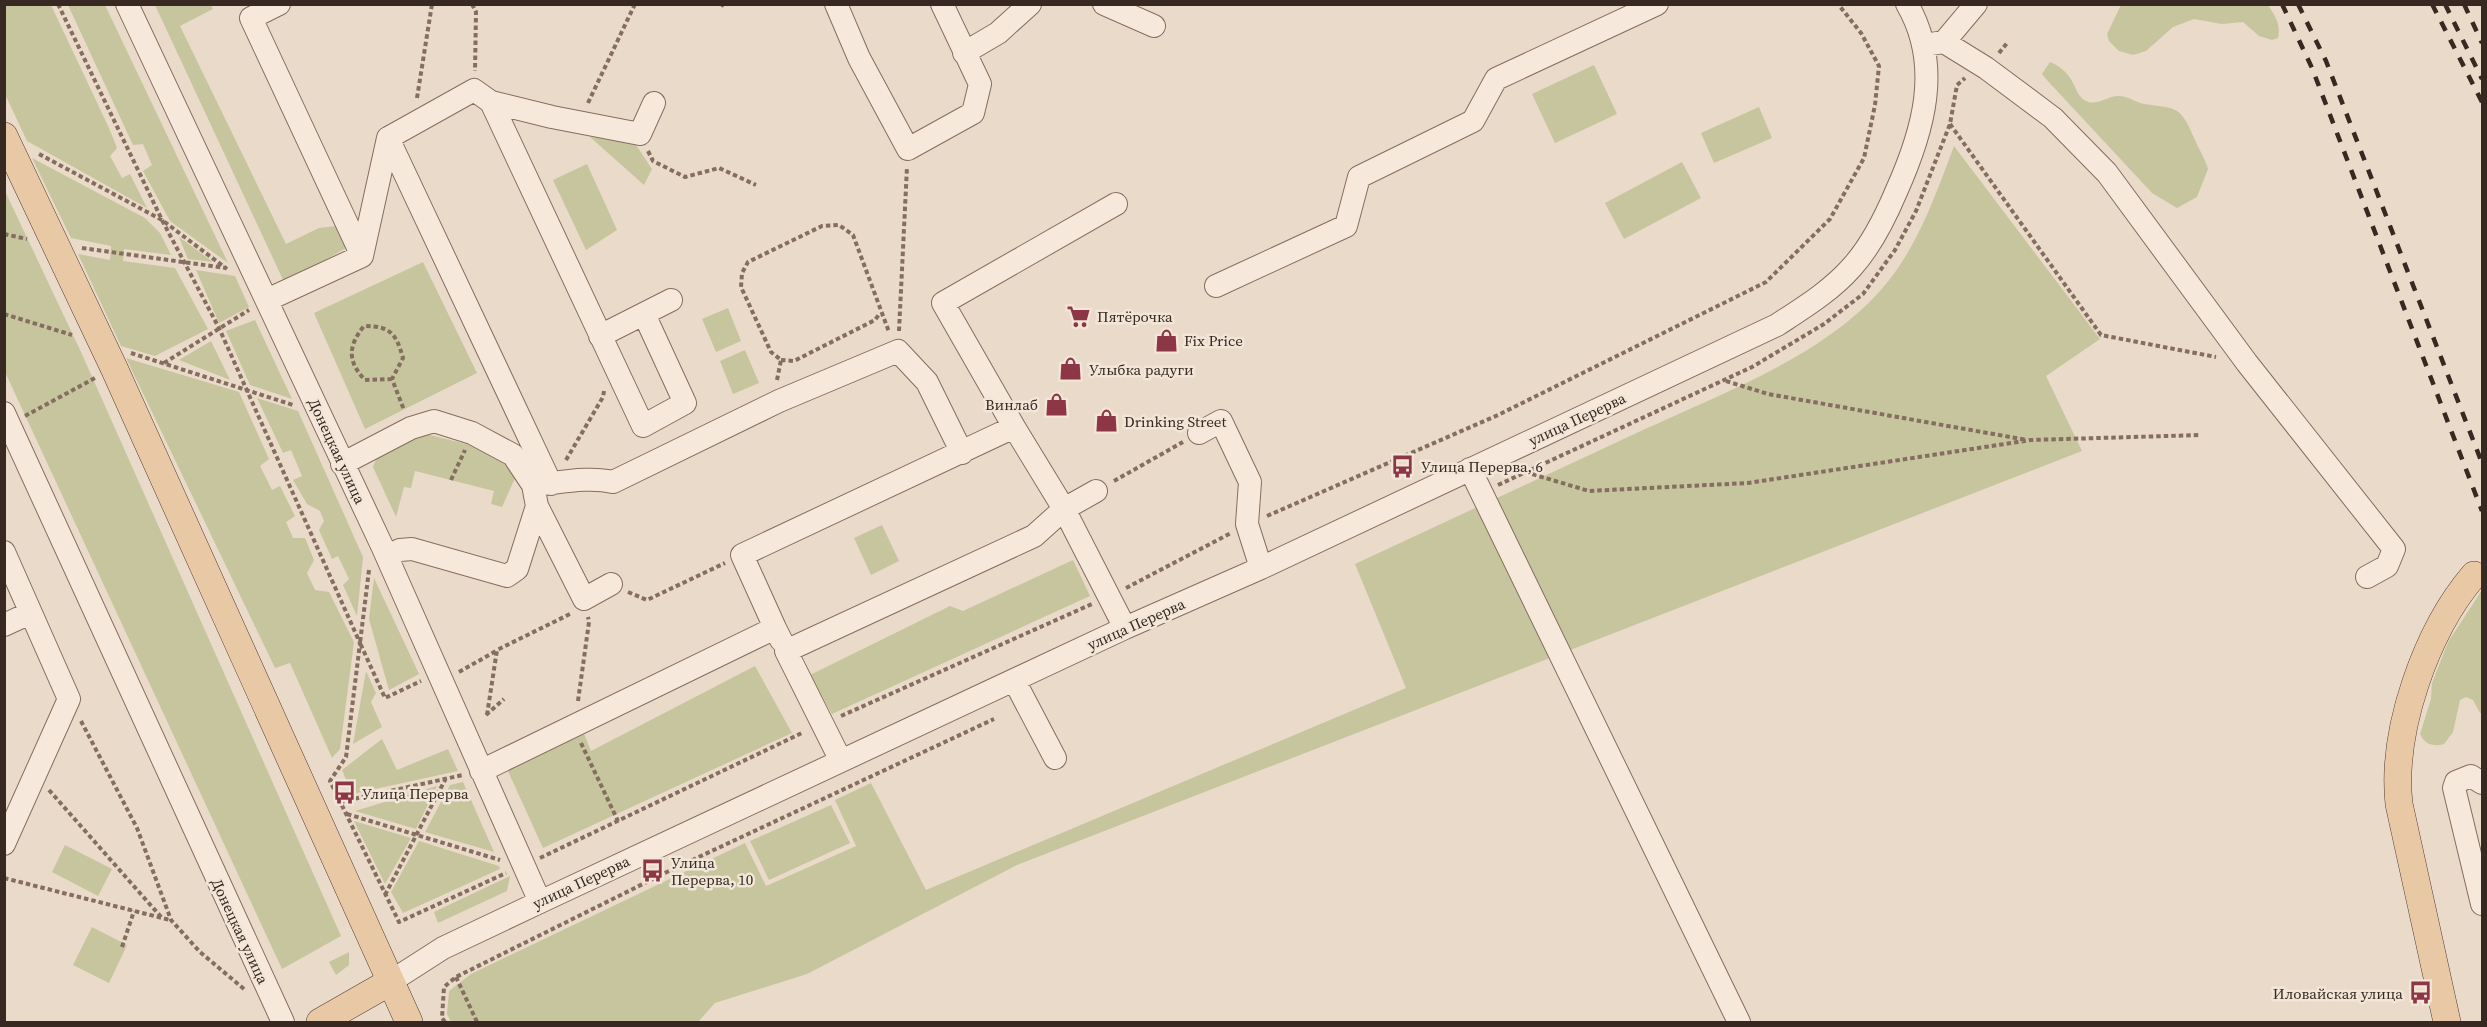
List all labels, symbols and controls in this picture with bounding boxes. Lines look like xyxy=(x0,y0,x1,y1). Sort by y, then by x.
supermarket icon: Пятёрочка xyxy=(1066,303,1092,329)
place label: Пятёрочка xyxy=(1097,306,1173,327)
shop icon: Fix Price xyxy=(1153,327,1179,353)
place label: Fix Price xyxy=(1184,330,1243,351)
shop icon: Улыбка радуги xyxy=(1058,356,1084,382)
place label: Улыбка радуги xyxy=(1089,359,1194,380)
street label: улица Перерва xyxy=(1525,387,1629,451)
shop icon: Винлаб xyxy=(1043,391,1069,417)
place label: Винлаб xyxy=(985,394,1038,415)
street label: Донецкая улица xyxy=(303,395,371,508)
shop icon: Drinking Street xyxy=(1093,408,1119,434)
place label: Drinking Street xyxy=(1124,411,1226,432)
bus stop icon: Улица Перерва, 6 xyxy=(1390,453,1416,479)
place label: Улица Перерва, 6 xyxy=(1421,456,1543,477)
street label: улица Перерва xyxy=(1084,593,1189,655)
bus stop icon: Улица Перерва xyxy=(331,780,357,806)
place label: Улица Перерва xyxy=(362,783,469,804)
street label: улица Перерва xyxy=(529,850,633,914)
place label: Улица Перерва, 10 xyxy=(671,852,753,890)
bus stop icon: Улица Перерва, 10 xyxy=(640,858,666,884)
street label: Донецкая улица xyxy=(206,875,274,988)
bus stop icon: Иловайская улица xyxy=(2408,980,2434,1006)
place label: Иловайская улица xyxy=(2273,983,2403,1004)

